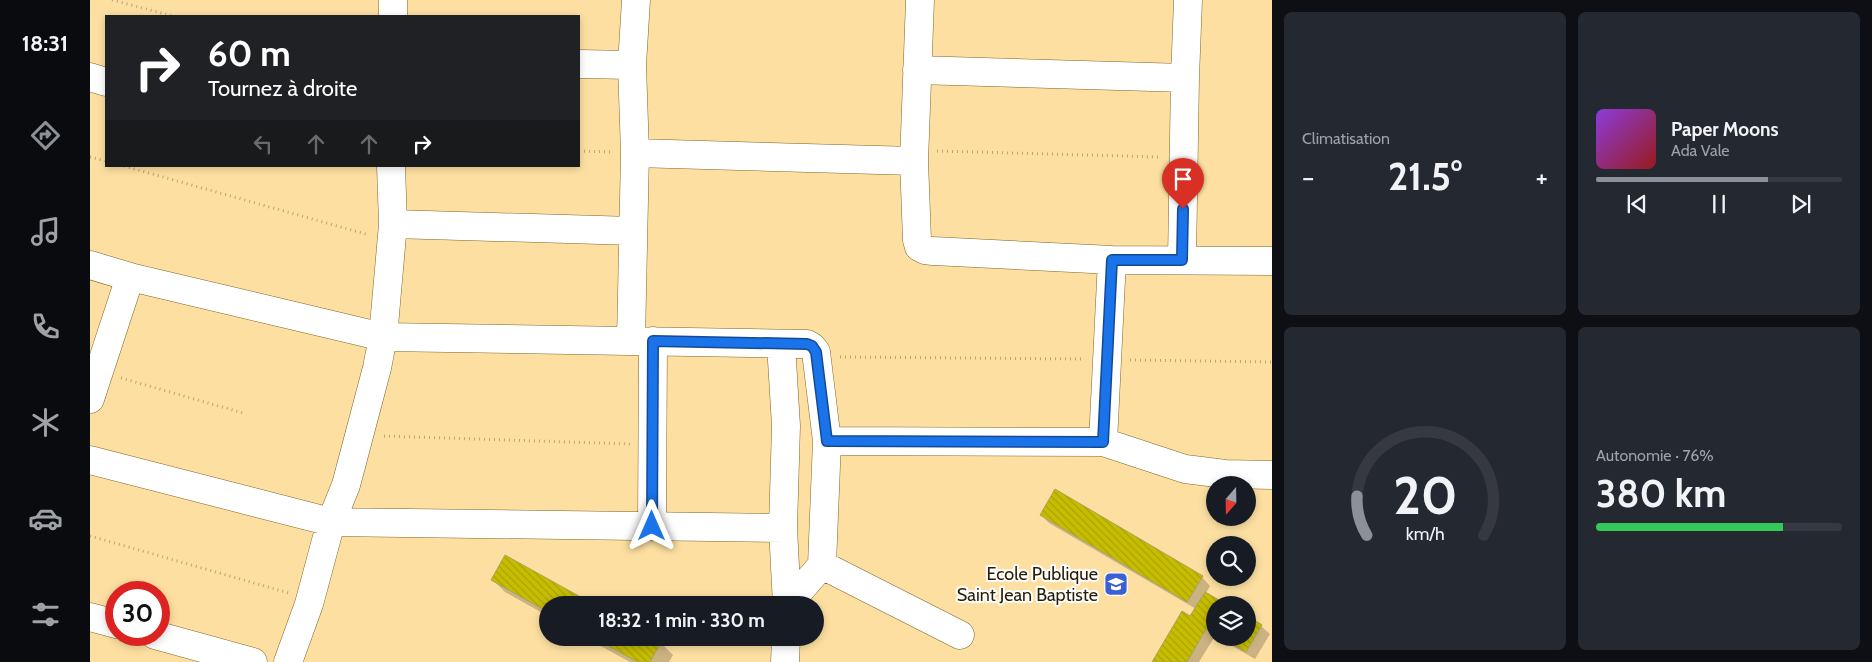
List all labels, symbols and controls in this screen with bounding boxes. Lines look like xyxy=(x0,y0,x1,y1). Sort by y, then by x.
text: 18:31 xyxy=(22,30,68,57)
text: 60 m xyxy=(208,32,291,75)
icon: right xyxy=(125,35,190,100)
text: Tournez à droite xyxy=(208,75,357,102)
icon: directions xyxy=(28,118,63,153)
text: Paper Moons xyxy=(1671,118,1779,141)
text: Climatisation xyxy=(1302,129,1390,148)
icon: left xyxy=(249,130,277,158)
icon: ahead xyxy=(302,130,330,158)
icon: ahead xyxy=(355,130,383,158)
icon: right xyxy=(408,130,436,158)
text: Ada Vale xyxy=(1671,141,1730,160)
text: 21.5° xyxy=(1388,153,1462,200)
pin xyxy=(1162,158,1204,209)
text: − xyxy=(1302,160,1314,194)
text: + xyxy=(1536,160,1548,194)
icon: arrive xyxy=(1169,165,1197,193)
icon: previous xyxy=(1623,190,1651,218)
icon: pause xyxy=(1705,190,1733,218)
icon: next xyxy=(1787,190,1815,218)
icon: music xyxy=(28,214,63,249)
icon: phone xyxy=(28,309,63,344)
icon: climate xyxy=(28,405,63,440)
text: Autonomie · 76% xyxy=(1596,446,1714,465)
text: 20 xyxy=(1393,464,1457,527)
text: 380 km xyxy=(1596,470,1726,517)
north arrow xyxy=(1206,476,1256,526)
map controls xyxy=(1206,476,1256,646)
position arrow xyxy=(625,499,677,551)
icon: car xyxy=(28,501,63,536)
text: km/h xyxy=(1405,523,1445,544)
button: search xyxy=(1206,536,1256,586)
place label: Ecole Publique Saint Jean Baptiste xyxy=(957,563,1098,606)
school or university icon: Ecole Publique Saint Jean Baptiste xyxy=(1103,571,1129,597)
speed limit sign: 30 xyxy=(105,581,170,646)
button: layers xyxy=(1206,596,1256,646)
icon: filters xyxy=(28,597,63,632)
text: 18:32 · 1 min · 330 m xyxy=(598,609,765,632)

